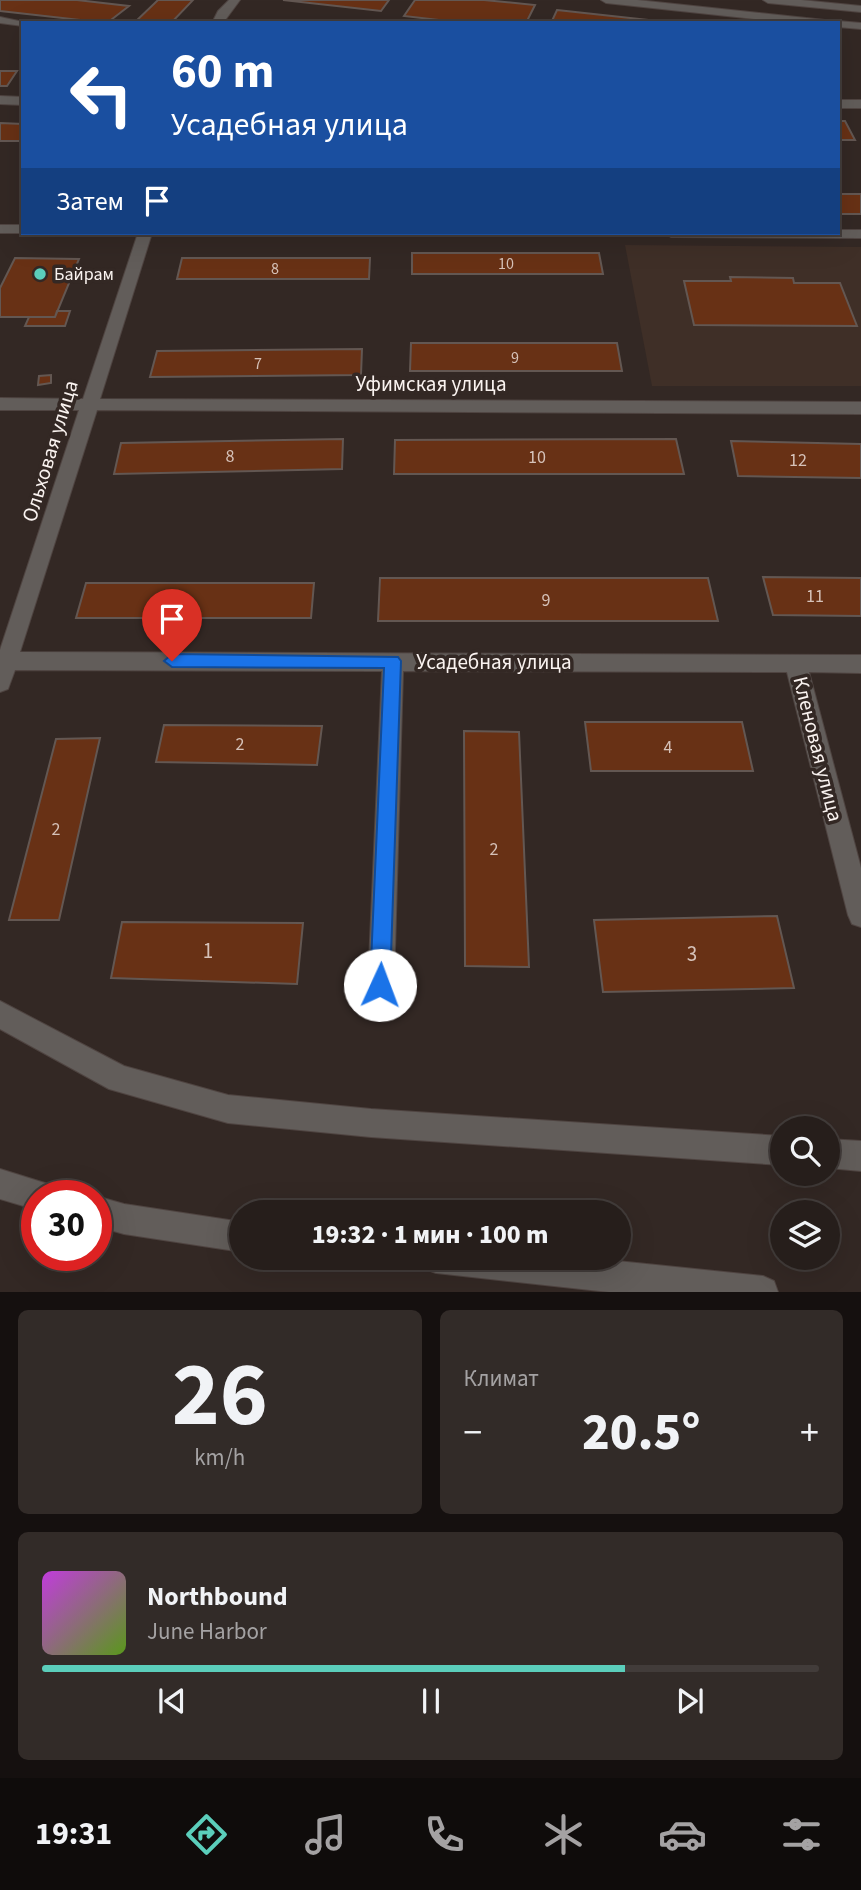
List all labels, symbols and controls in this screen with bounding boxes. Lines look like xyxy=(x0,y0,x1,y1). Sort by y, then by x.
text: 60 m xyxy=(171,37,275,107)
icon: left xyxy=(56,49,147,140)
text: Усадебная улица xyxy=(171,102,408,148)
icon: arrive xyxy=(138,182,176,220)
text: Затем xyxy=(56,183,124,220)
house number: 10 xyxy=(498,253,514,275)
house number: 8 xyxy=(271,258,279,280)
place label: Байрам xyxy=(54,262,114,287)
marker: Байрам xyxy=(32,266,48,282)
house number: 9 xyxy=(511,347,519,369)
house number: 7 xyxy=(254,353,262,375)
street label: Уфимская улица xyxy=(356,369,506,399)
street label: Ольховая улица xyxy=(14,376,86,526)
house number: 8 xyxy=(226,444,235,469)
house number: 10 xyxy=(528,445,546,470)
house number: 12 xyxy=(789,448,807,473)
house number: 11 xyxy=(806,584,824,609)
house number: 9 xyxy=(542,588,551,613)
pin xyxy=(142,589,202,661)
icon: arrive xyxy=(153,600,191,638)
street label: Усадебная улица xyxy=(416,647,572,677)
street label: Кленовая улица xyxy=(785,673,851,825)
house number: 2 xyxy=(236,732,245,757)
house number: 4 xyxy=(664,735,673,760)
house number: 2 xyxy=(52,817,61,842)
house number: 2 xyxy=(490,837,499,862)
house number: 1 xyxy=(203,936,213,966)
house number: 3 xyxy=(687,939,697,969)
position arrow xyxy=(343,948,417,1022)
map controls xyxy=(770,1116,840,1270)
button: search xyxy=(770,1116,840,1186)
speed limit sign: 30 xyxy=(21,1180,112,1271)
button: layers xyxy=(770,1200,840,1270)
text: 19:32 · 1 мин · 100 m xyxy=(312,1216,548,1253)
text: 26 xyxy=(172,1331,268,1460)
text: Климат xyxy=(464,1362,539,1395)
text: 20.5° xyxy=(582,1396,701,1470)
text: − xyxy=(464,1406,482,1460)
text: + xyxy=(800,1406,819,1460)
text: km/h xyxy=(194,1441,245,1474)
text: Northbound xyxy=(147,1578,288,1615)
text: June Harbor xyxy=(147,1615,267,1648)
icon: previous xyxy=(153,1682,191,1720)
icon: pause xyxy=(412,1682,450,1720)
icon: next xyxy=(671,1682,709,1720)
icon: directions xyxy=(182,1810,231,1859)
icon: music xyxy=(301,1810,350,1859)
icon: phone xyxy=(420,1810,469,1859)
icon: climate xyxy=(539,1810,588,1859)
icon: car xyxy=(658,1810,707,1859)
icon: filters xyxy=(777,1810,826,1859)
text: 19:31 xyxy=(35,1811,112,1857)

